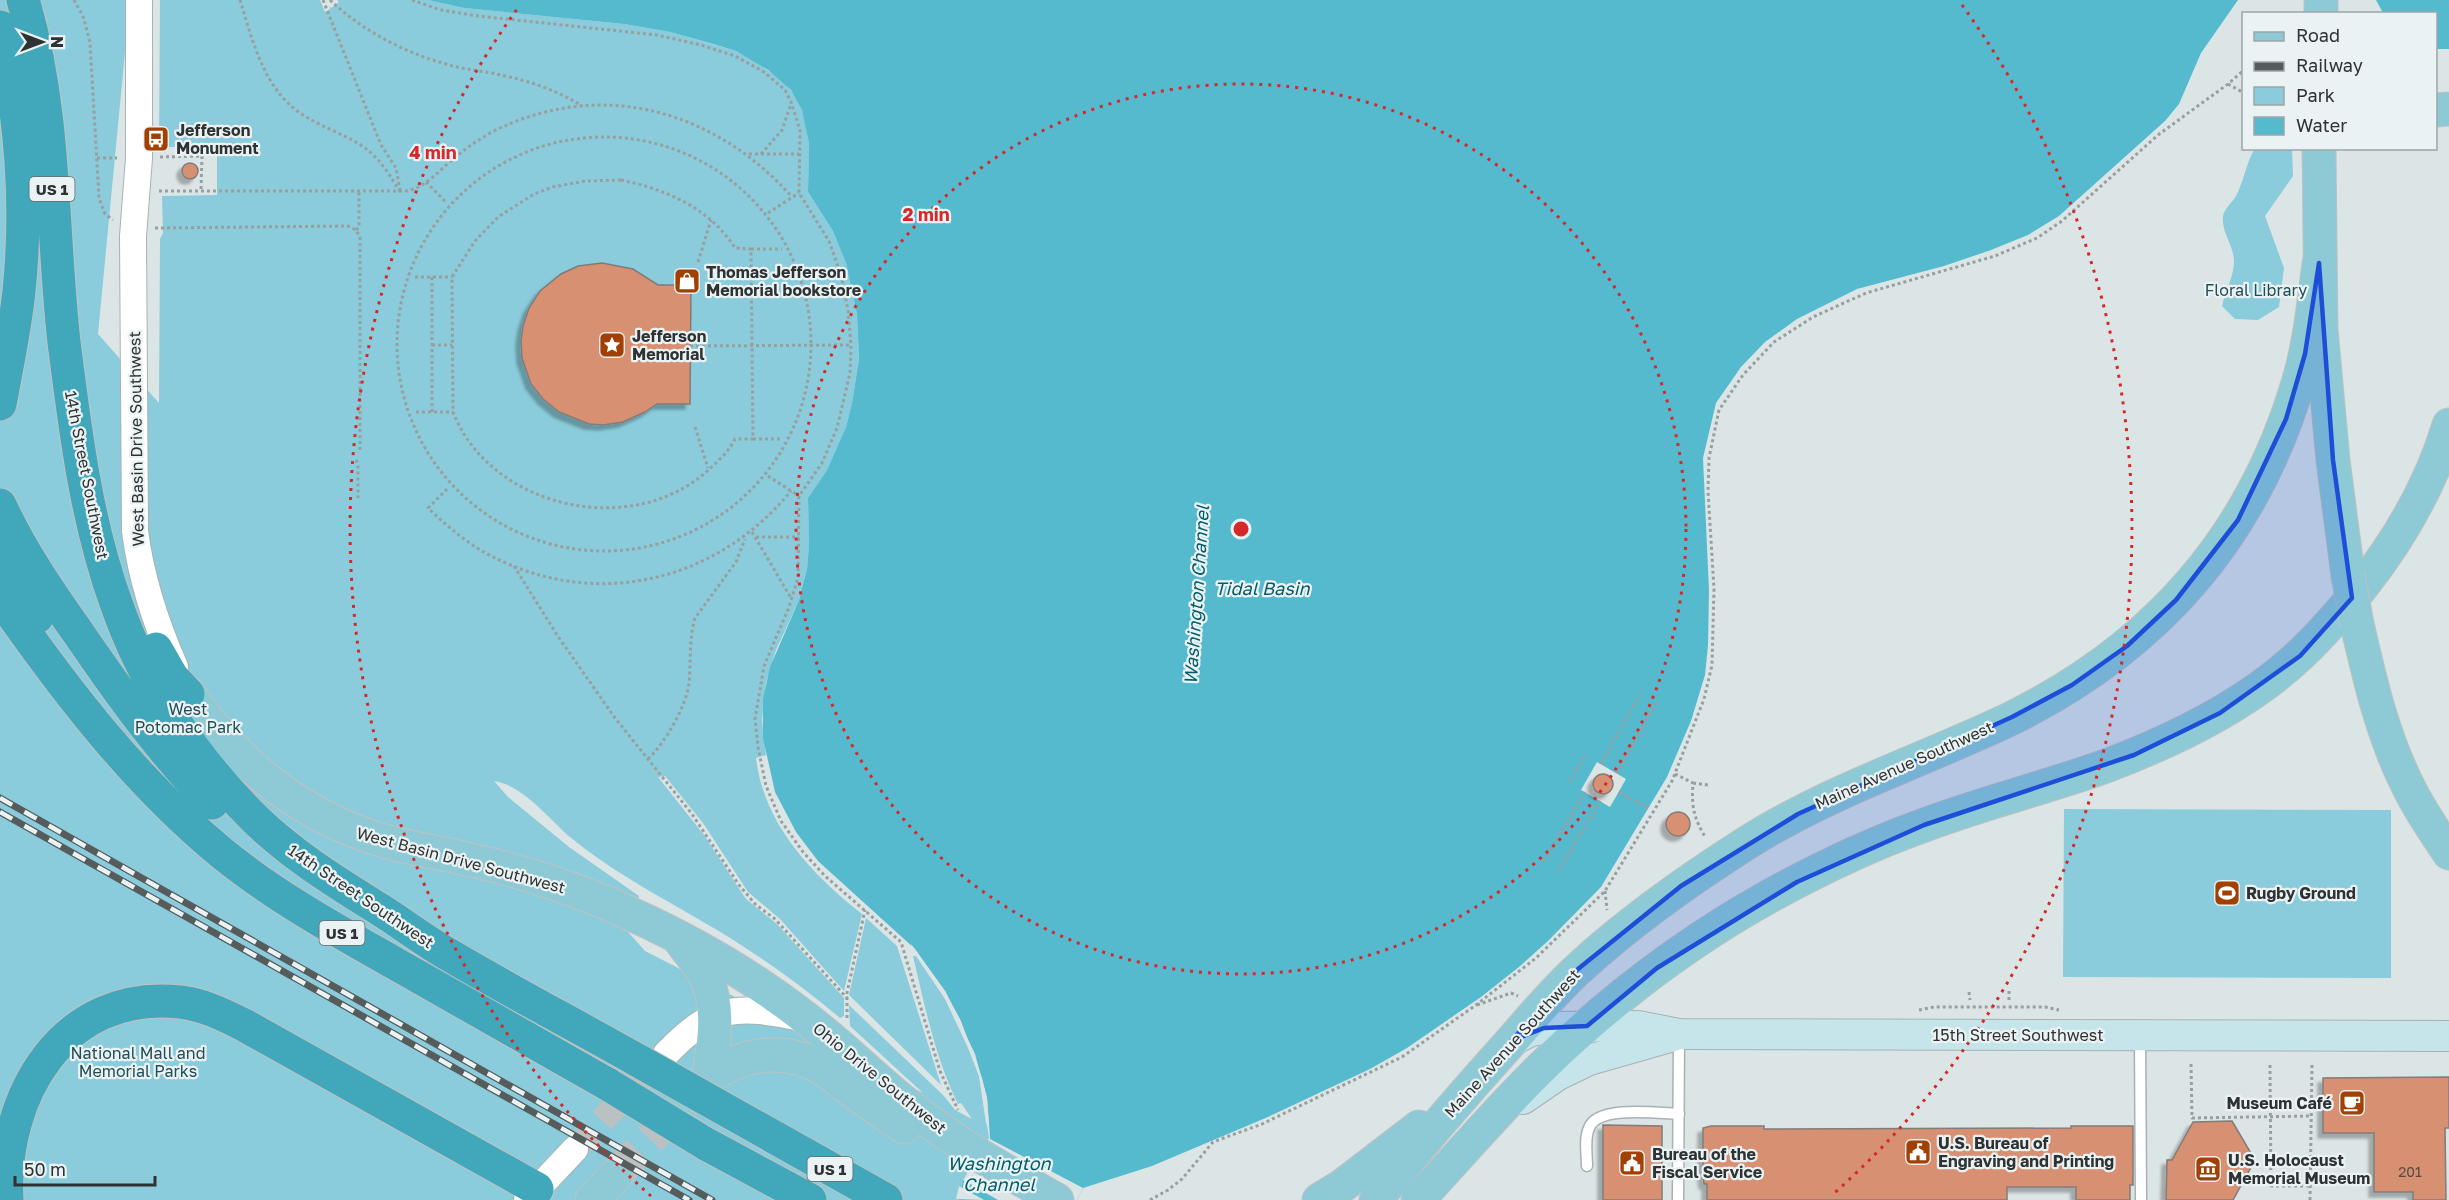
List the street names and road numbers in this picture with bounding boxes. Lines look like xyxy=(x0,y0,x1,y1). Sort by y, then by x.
road number: US 1 xyxy=(29,177,74,201)
street label: West Basin Drive Southwest xyxy=(124,331,148,547)
street label: 14th Street Southwest xyxy=(61,389,113,561)
street label: Maine Avenue Southwest xyxy=(1812,717,1996,813)
street label: West Basin Drive Southwest xyxy=(354,822,568,898)
street label: 14th Street Southwest xyxy=(284,840,438,952)
road number: US 1 xyxy=(320,921,364,945)
street label: Maine Avenue Southwest xyxy=(1440,965,1584,1121)
street label: Ohio Drive Southwest xyxy=(809,1018,951,1138)
street label: 15th Street Southwest xyxy=(1932,1025,2104,1045)
road number: US 1 xyxy=(808,1157,852,1181)

